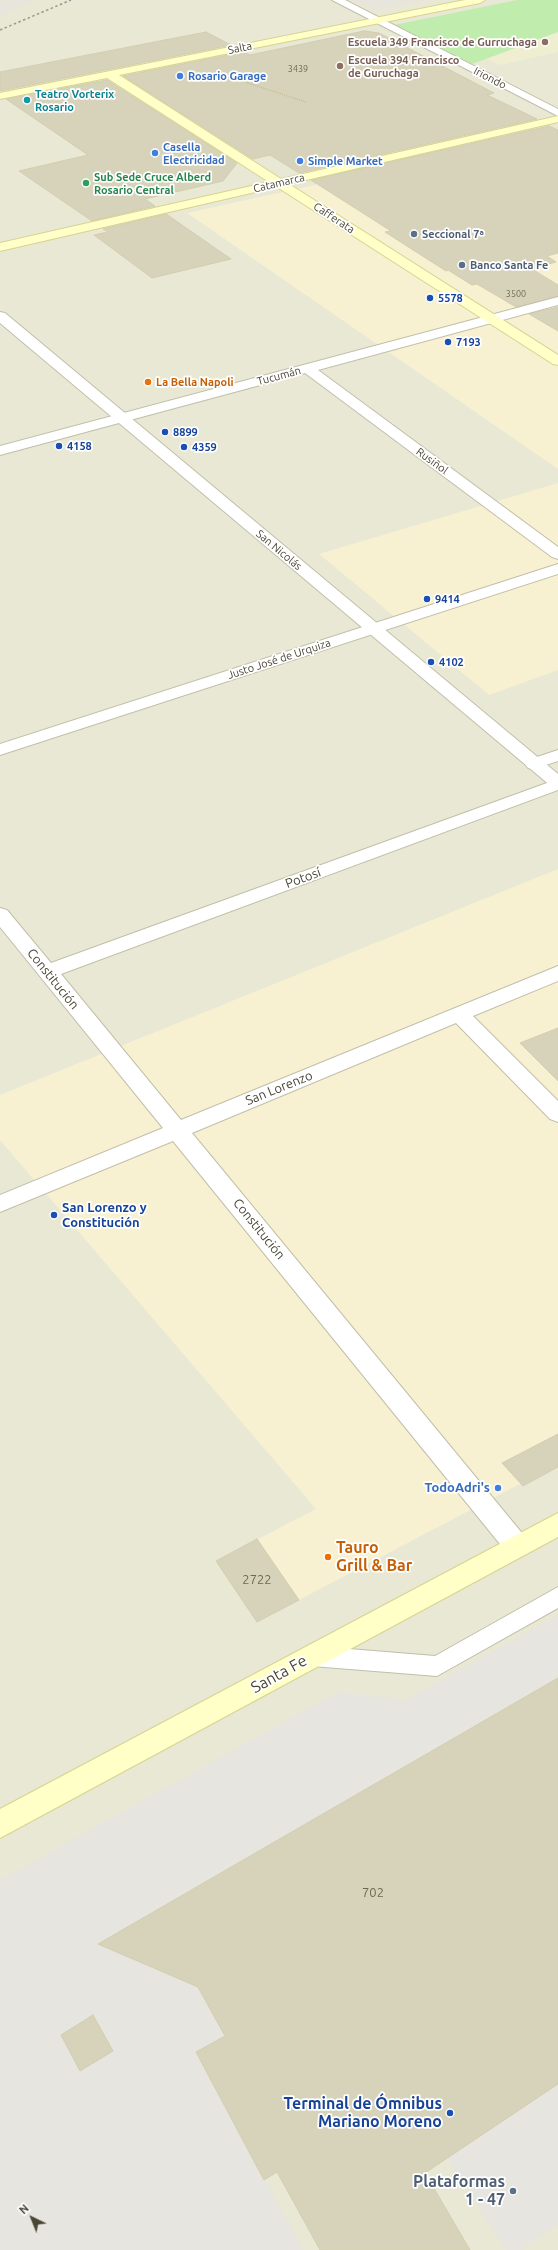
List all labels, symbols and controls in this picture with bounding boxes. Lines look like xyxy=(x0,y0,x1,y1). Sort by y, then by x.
place label: Escuela 349 Francisco de Gurruchaga xyxy=(348,35,537,49)
marker: Escuela 349 Francisco de Gurruchaga xyxy=(540,37,550,47)
street label: Salta xyxy=(227,39,253,57)
place label: Escuela 394 Francisco de Guruchaga xyxy=(348,53,459,79)
marker: Escuela 394 Francisco de Guruchaga xyxy=(335,61,345,71)
house number: 3439 xyxy=(288,64,308,74)
street label: Iriondo xyxy=(471,64,509,92)
place label: Rosario Garage xyxy=(188,69,266,83)
marker: Rosario Garage xyxy=(175,71,185,81)
place label: Teatro Vorterix Rosario xyxy=(35,87,114,113)
marker: Teatro Vorterix Rosario xyxy=(22,95,32,105)
place label: Casella Electricidad xyxy=(163,140,225,166)
marker: Casella Electricidad xyxy=(150,148,160,158)
place label: Simple Market xyxy=(308,154,383,168)
marker: Simple Market xyxy=(295,156,305,166)
place label: Sub Sede Cruce Alberd Rosario Central xyxy=(94,170,211,196)
street label: Catamarca xyxy=(252,171,306,195)
marker: Sub Sede Cruce Alberd Rosario Central xyxy=(81,178,91,188)
street label: Cafferata xyxy=(311,200,357,236)
place label: Seccional 7ª xyxy=(422,227,484,241)
marker: Seccional 7ª xyxy=(409,229,419,239)
place label: Banco Santa Fe xyxy=(470,258,548,272)
marker: Banco Santa Fe xyxy=(457,260,467,270)
house number: 3500 xyxy=(506,289,526,299)
place label: 5578 xyxy=(438,291,463,305)
marker: 5578 xyxy=(425,293,435,303)
place label: 7193 xyxy=(456,335,481,349)
marker: 7193 xyxy=(443,337,453,347)
street label: Tucumán xyxy=(256,364,302,388)
place label: La Bella Napoli xyxy=(156,375,234,389)
marker: La Bella Napoli xyxy=(143,377,153,387)
place label: 8899 xyxy=(173,425,198,439)
marker: 8899 xyxy=(160,427,170,437)
place label: 4158 xyxy=(67,439,92,453)
place label: 4359 xyxy=(192,440,217,454)
marker: 4158 xyxy=(54,441,64,451)
marker: 4359 xyxy=(179,442,189,452)
street label: Rusiñol xyxy=(413,445,451,477)
street label: San Nicolás xyxy=(253,527,305,573)
place label: 9414 xyxy=(435,592,460,606)
marker: 9414 xyxy=(422,594,432,604)
street label: Justo José de Urquiza xyxy=(226,636,332,682)
place label: 4102 xyxy=(439,655,464,669)
marker: 4102 xyxy=(426,657,436,667)
street label: Potosí xyxy=(283,864,323,892)
street label: Constitución xyxy=(24,945,82,1013)
street label: San Lorenzo xyxy=(243,1067,315,1109)
street label: Constitución xyxy=(230,1195,288,1263)
place label: San Lorenzo y Constitución xyxy=(62,1200,147,1231)
marker: San Lorenzo y Constitución xyxy=(49,1210,59,1220)
place label: TodoAdri's xyxy=(425,1480,490,1496)
marker: TodoAdri's xyxy=(493,1483,503,1493)
place label: Tauro Grill & Bar xyxy=(336,1538,412,1576)
marker: Tauro Grill & Bar xyxy=(323,1552,333,1562)
house number: 2722 xyxy=(242,1572,272,1588)
street label: Santa Fe xyxy=(248,1651,310,1697)
house number: 702 xyxy=(362,1885,384,1901)
place label: Terminal de Ómnibus Mariano Moreno xyxy=(283,2094,442,2132)
marker: Terminal de Ómnibus Mariano Moreno xyxy=(445,2108,455,2118)
place label: Plataformas 1 - 47 xyxy=(413,2172,505,2210)
marker: Plataformas 1 - 47 xyxy=(508,2186,518,2196)
north arrow xyxy=(12,2198,52,2238)
text: N xyxy=(17,2202,31,2216)

